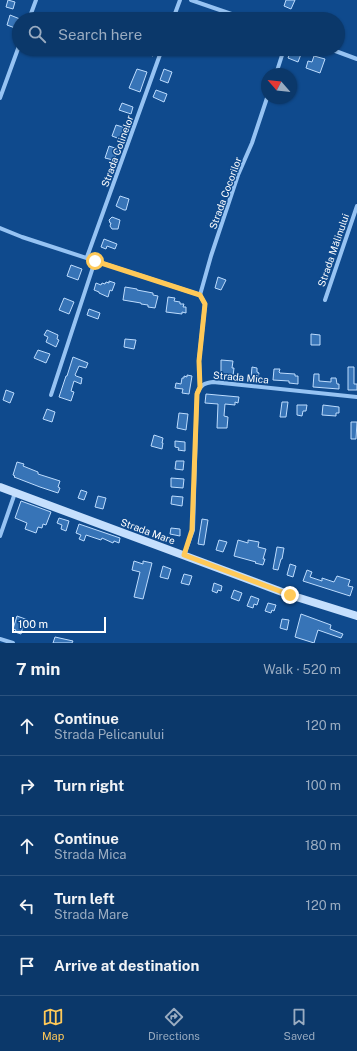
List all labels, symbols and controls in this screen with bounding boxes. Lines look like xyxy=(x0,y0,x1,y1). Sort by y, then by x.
search box xyxy=(12,12,345,56)
icon: search xyxy=(26,23,48,45)
text: Search here xyxy=(58,26,142,43)
north arrow xyxy=(261,68,297,104)
street label: Strada Colinelor xyxy=(98,113,136,188)
street label: Strada Cocorilor xyxy=(206,155,244,231)
street label: Strada Mălinului xyxy=(315,212,351,288)
route start xyxy=(86,252,104,270)
street label: Strada Mica xyxy=(213,369,269,385)
street label: Strada Mare xyxy=(119,516,177,547)
route end xyxy=(281,586,299,604)
scale bar xyxy=(12,615,106,634)
text: 100 m xyxy=(18,618,48,630)
text: 7 min xyxy=(16,659,60,679)
text: Walk · 520 m xyxy=(263,662,341,677)
text: Continue xyxy=(54,710,119,727)
icon: ahead xyxy=(16,715,38,737)
text: 120 m xyxy=(306,718,341,733)
text: Strada Pelicanului xyxy=(54,727,164,742)
icon: right xyxy=(16,775,38,797)
text: Turn right xyxy=(54,777,124,794)
text: 100 m xyxy=(305,778,341,793)
text: Continue xyxy=(54,830,119,847)
icon: ahead xyxy=(16,835,38,857)
text: 180 m xyxy=(305,838,341,853)
text: Strada Mica xyxy=(54,847,127,862)
text: Turn left xyxy=(54,890,115,907)
icon: left xyxy=(16,895,38,917)
text: 120 m xyxy=(306,898,341,913)
text: Strada Mare xyxy=(54,907,129,922)
icon: arrive xyxy=(16,955,38,977)
text: Arrive at destination xyxy=(54,957,199,974)
tab: Map xyxy=(42,1006,64,1042)
tab: Directions xyxy=(148,1006,200,1042)
tab: Saved xyxy=(284,1006,315,1042)

